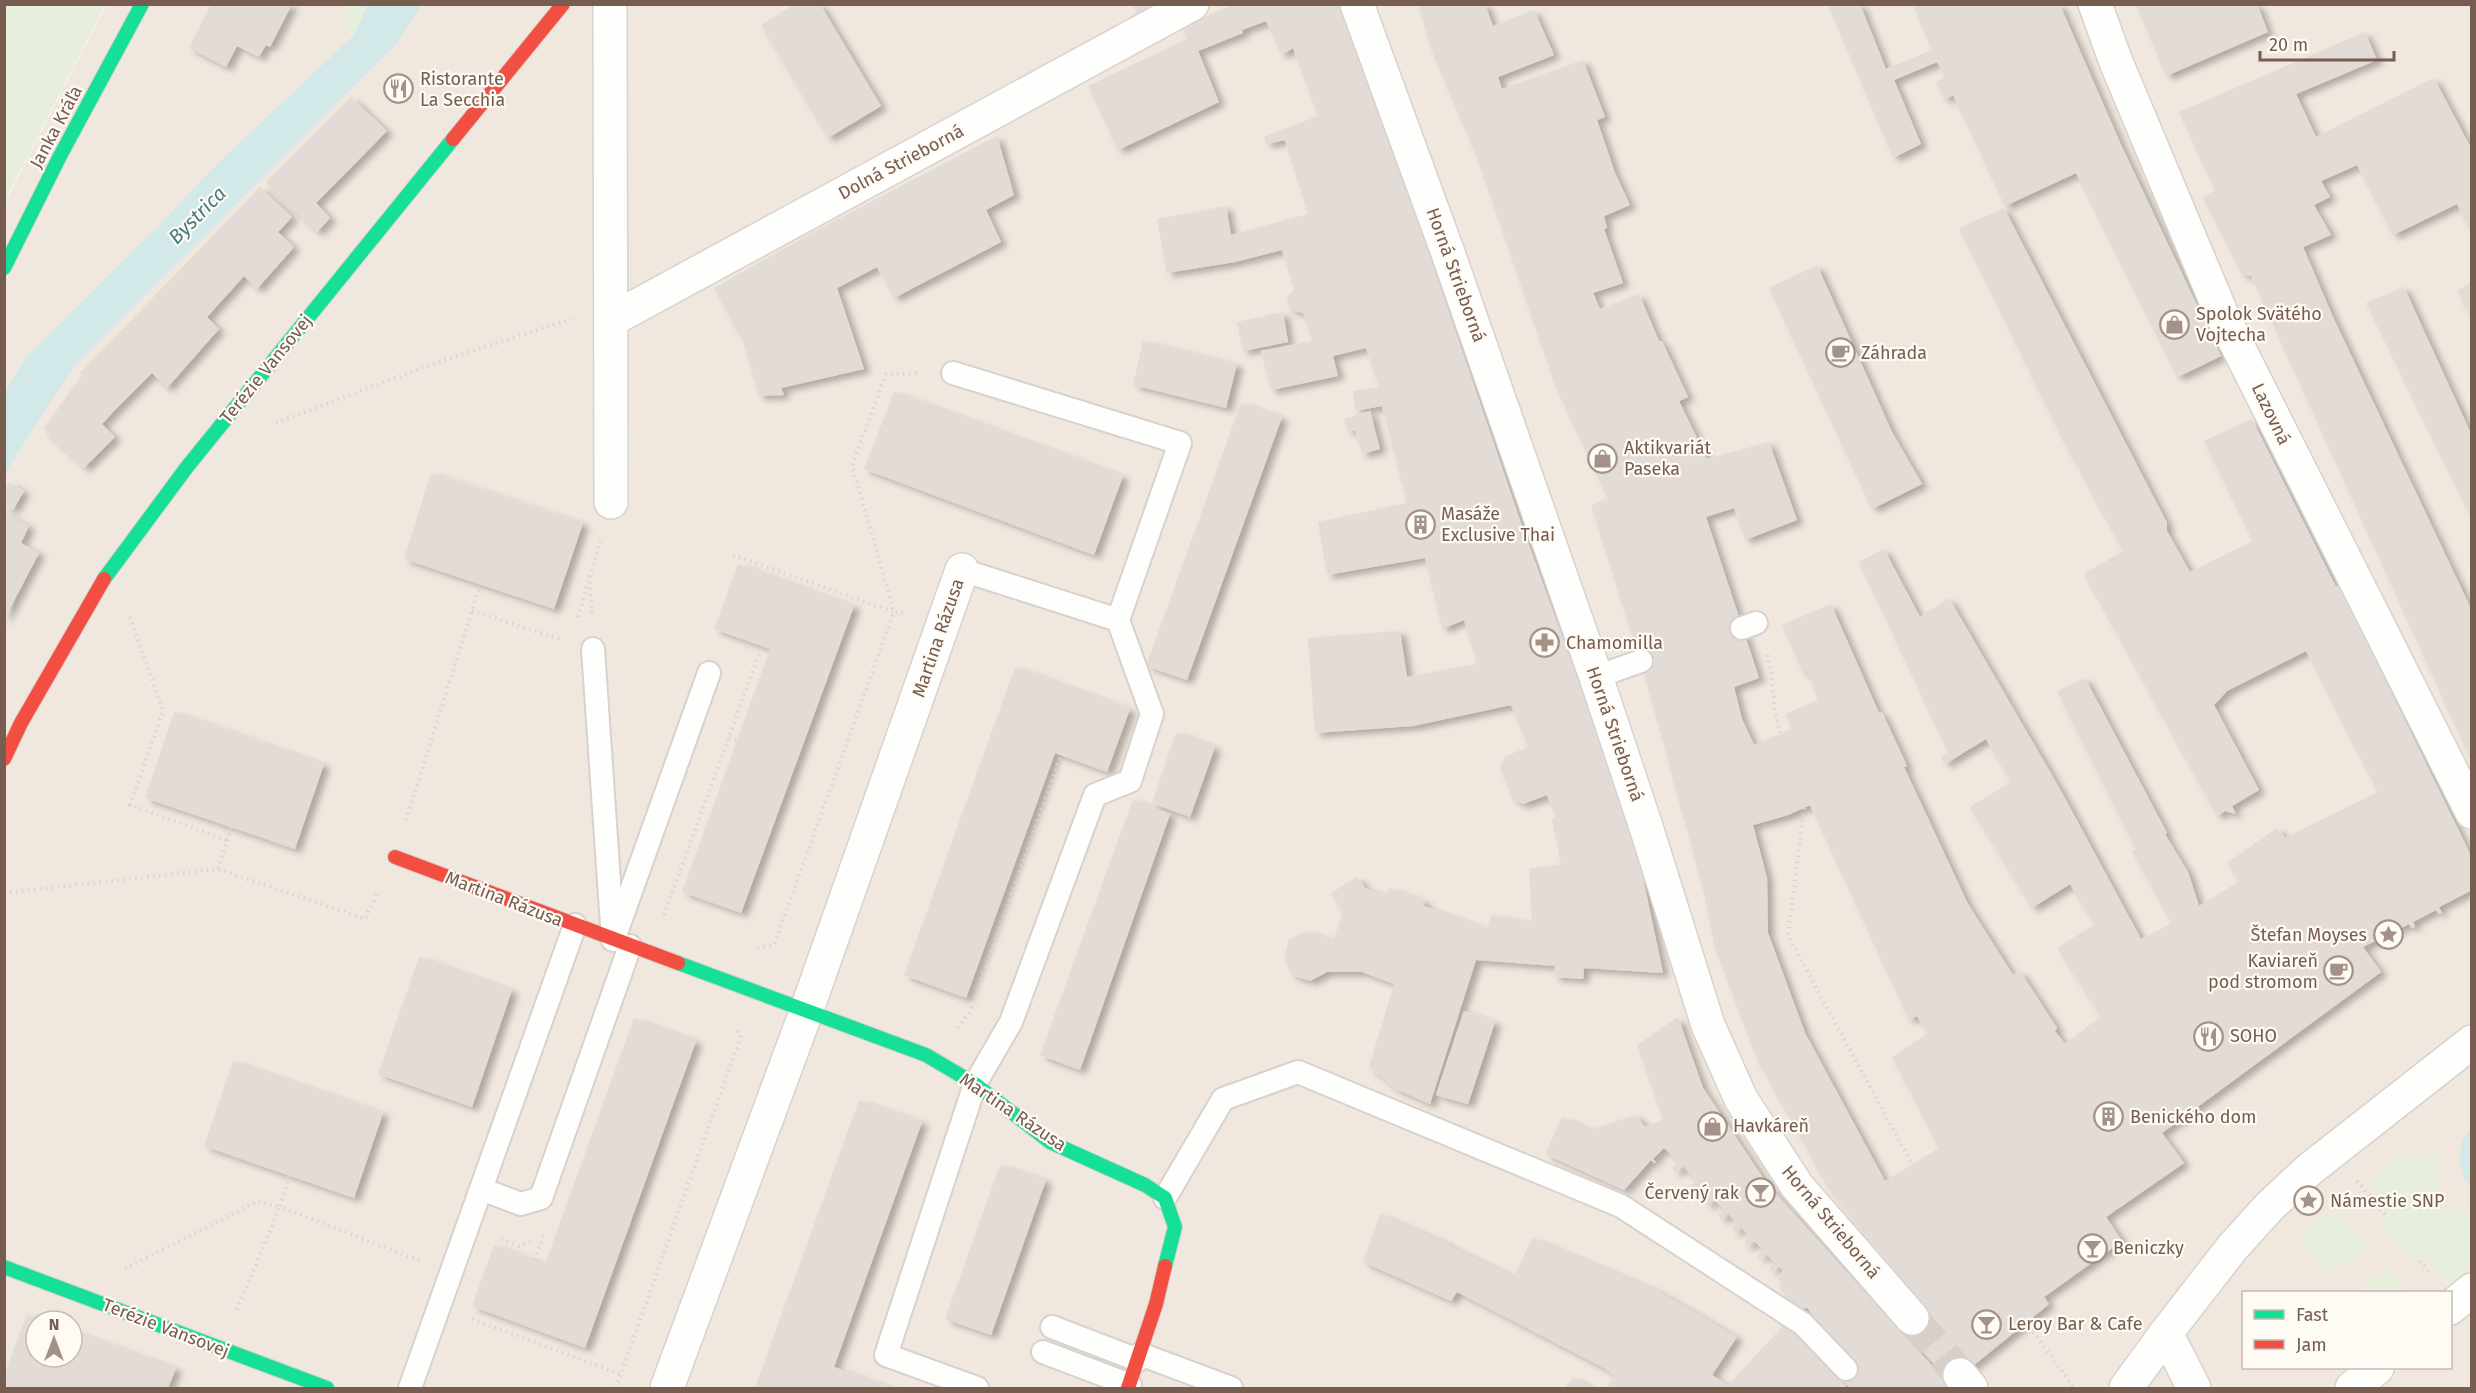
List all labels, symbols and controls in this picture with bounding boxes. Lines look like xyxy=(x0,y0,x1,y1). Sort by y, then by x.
scale bar xyxy=(2260,24,2394,62)
text: 20 m xyxy=(2269,34,2308,56)
place label: Ristorante La Secchia xyxy=(420,68,505,111)
restaurant icon: Ristorante La Secchia xyxy=(383,73,415,105)
street label: Janka Kráľa xyxy=(25,82,87,172)
street label: Dolná Strieborná xyxy=(834,120,968,204)
water label: Bystrica xyxy=(163,181,231,249)
street label: Horná Strieborná xyxy=(1421,205,1491,345)
place label: Spolok Svätého Vojtecha xyxy=(2196,303,2322,346)
shop icon: Spolok Svätého Vojtecha xyxy=(2159,308,2191,340)
street label: Terézie Vansovej xyxy=(215,310,317,428)
cafe icon: Záhrada xyxy=(1824,337,1856,369)
place label: Záhrada xyxy=(1861,342,1927,364)
street label: Lazovná xyxy=(2247,380,2295,448)
place label: Aktikvariát Paseka xyxy=(1624,437,1711,480)
shop icon: Aktikvariát Paseka xyxy=(1587,442,1619,474)
place label: Masáže Exclusive Thai xyxy=(1441,503,1555,546)
building icon: Masáže Exclusive Thai xyxy=(1404,508,1436,540)
street label: Martina Rázusa xyxy=(907,576,969,700)
pharmacy icon: Chamomilla xyxy=(1529,627,1561,659)
place label: Chamomilla xyxy=(1566,632,1663,654)
street label: Horná Strieborná xyxy=(1582,664,1648,804)
street label: Martina Rázusa xyxy=(442,866,566,932)
place icon: Štefan Moyses xyxy=(2372,919,2404,951)
place label: Štefan Moyses xyxy=(2251,924,2367,946)
place label: Kaviareň pod stromom xyxy=(2208,950,2318,993)
cafe icon: Kaviareň pod stromom xyxy=(2323,955,2355,987)
restaurant icon: SOHO xyxy=(2193,1020,2225,1052)
place label: SOHO xyxy=(2230,1025,2277,1047)
street label: Martina Rázusa xyxy=(955,1068,1071,1156)
building icon: Benického dom xyxy=(2093,1101,2125,1133)
place label: Benického dom xyxy=(2130,1106,2256,1128)
shop icon: Havkáreň xyxy=(1696,1110,1728,1142)
place label: Havkáreň xyxy=(1733,1115,1809,1137)
street label: Horná Strieborná xyxy=(1777,1161,1885,1283)
bar icon: Červený rak xyxy=(1744,1177,1776,1209)
place label: Červený rak xyxy=(1645,1182,1740,1204)
place icon: Námestie SNP xyxy=(2293,1185,2325,1217)
place label: Námestie SNP xyxy=(2330,1190,2444,1212)
bar icon: Beniczky xyxy=(2076,1232,2108,1264)
place label: Beniczky xyxy=(2113,1237,2184,1259)
legend xyxy=(2242,1291,2452,1369)
street label: Terézie Vansovej xyxy=(100,1294,232,1362)
text: Fast xyxy=(2296,1304,2329,1326)
bar icon: Leroy Bar & Cafe xyxy=(1971,1308,2003,1340)
north arrow xyxy=(24,1309,84,1369)
place label: Leroy Bar & Cafe xyxy=(2008,1313,2143,1335)
text: N xyxy=(49,1315,59,1334)
text: Jam xyxy=(2296,1334,2327,1356)

